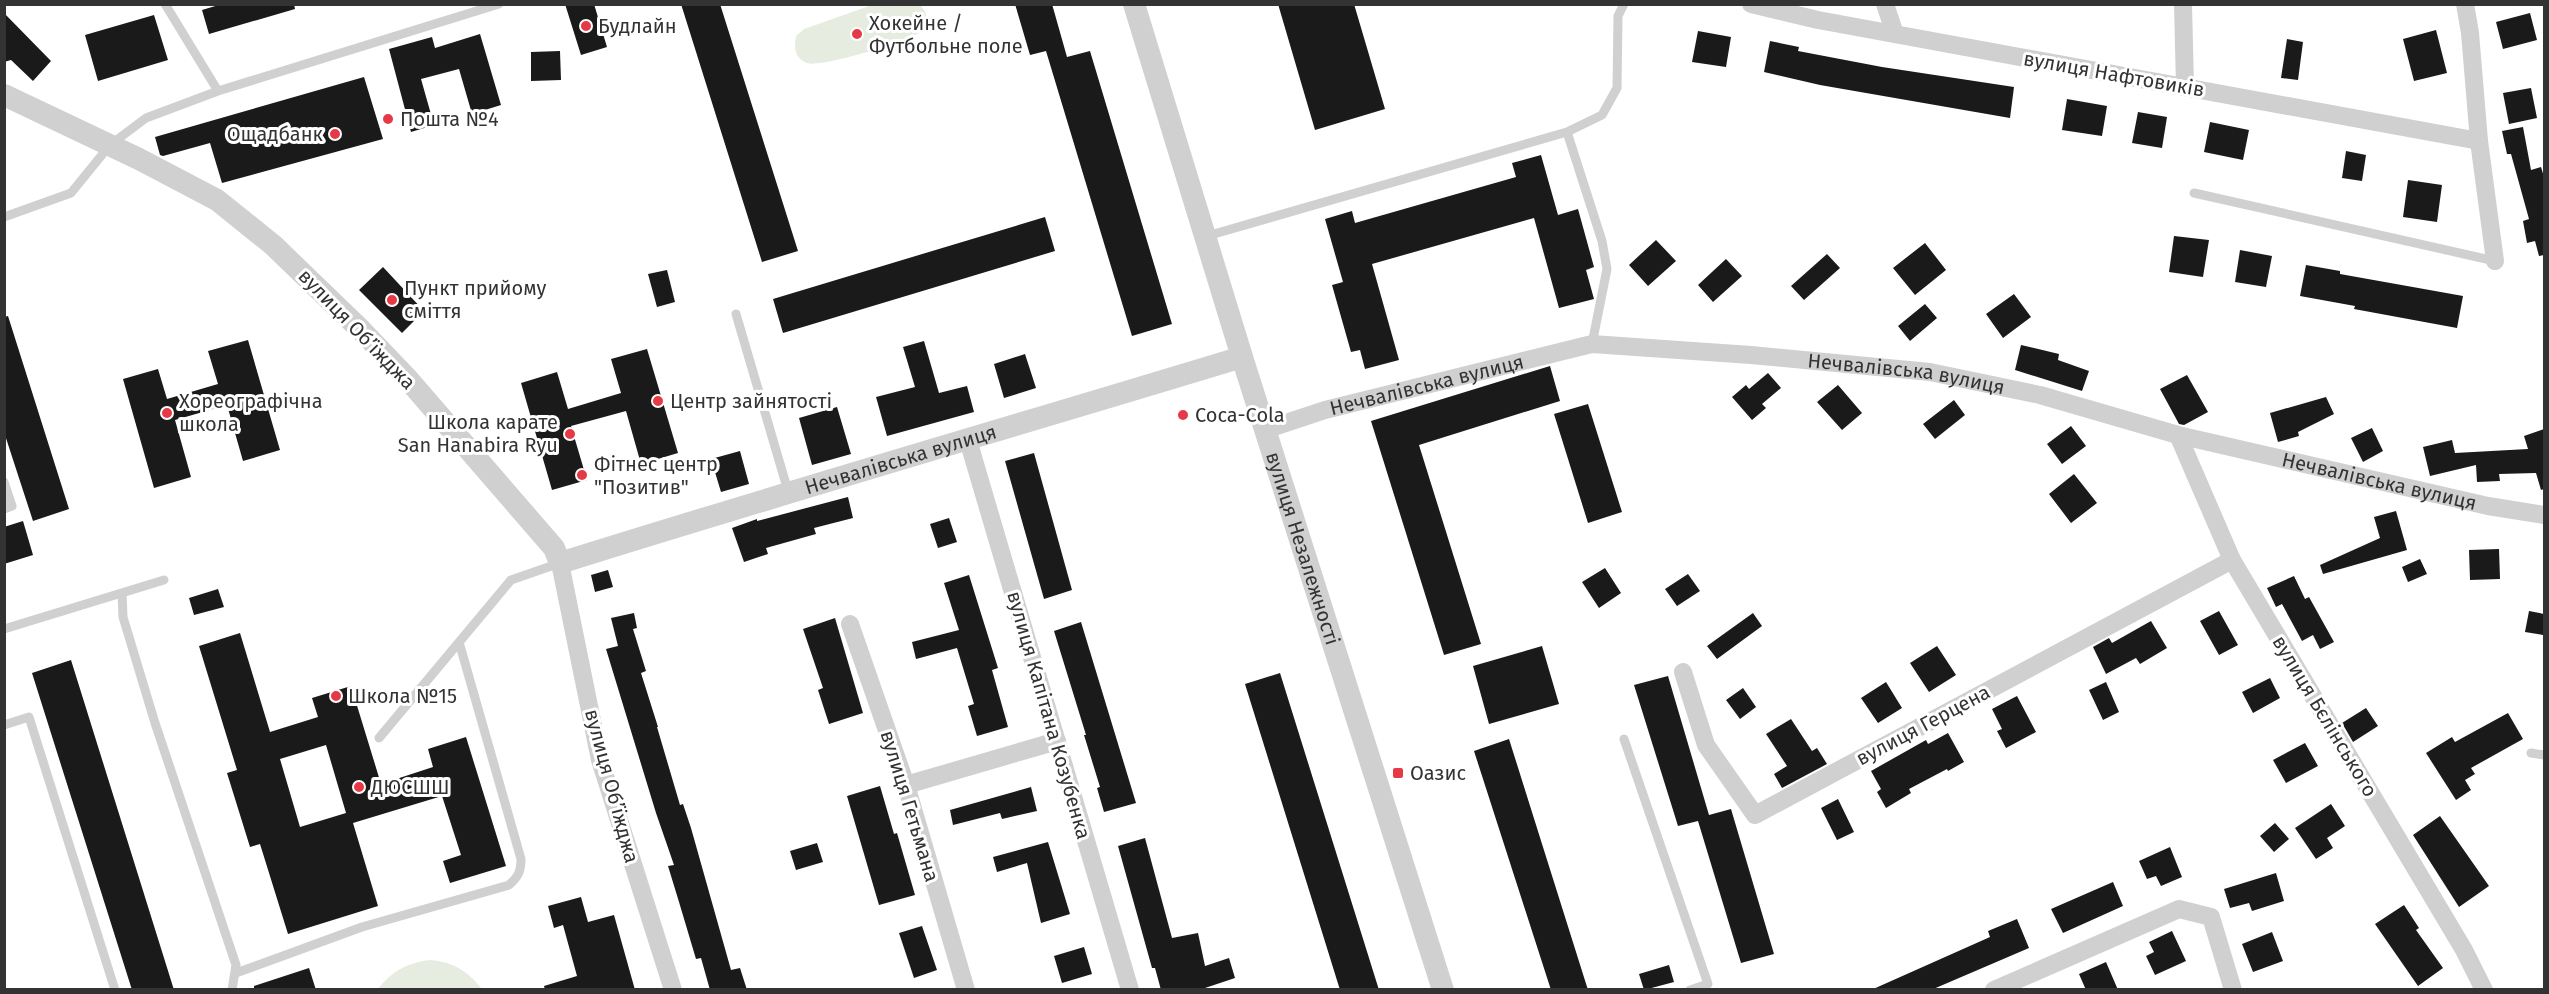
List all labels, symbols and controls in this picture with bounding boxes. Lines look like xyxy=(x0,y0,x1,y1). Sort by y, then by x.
place label: Хокейне / Футбольне поле xyxy=(869,11,1023,58)
place label: Будлайн xyxy=(598,14,677,38)
marker: Будлайн xyxy=(579,19,593,33)
marker: Хокейне / Футбольне поле xyxy=(850,27,864,41)
street label: вулиця Нафтовиків xyxy=(2022,46,2206,102)
place label: Пошта №4 xyxy=(400,107,499,131)
marker: Пошта №4 xyxy=(381,112,395,126)
place label: Ощадбанк xyxy=(227,122,324,146)
marker: Ощадбанк xyxy=(328,127,342,141)
street label: вулиця Обʼїжджа xyxy=(293,264,421,394)
place label: Пункт прийому сміття xyxy=(404,276,547,323)
marker: Пункт прийому сміття xyxy=(385,293,399,307)
street label: Нечвалівська вулиця xyxy=(1806,348,2007,399)
street label: Нечвалівська вулиця xyxy=(1327,349,1526,420)
place label: Хореографічна школа xyxy=(179,389,323,436)
place label: Центр зайнятості xyxy=(670,389,832,413)
marker: Центр зайнятості xyxy=(651,394,665,408)
place label: Coca-Cola xyxy=(1195,403,1285,427)
marker: Хореографічна школа xyxy=(160,406,174,420)
marker: Coca-Cola xyxy=(1176,408,1190,422)
place label: Школа карате San Hanabira Ryu xyxy=(398,410,558,457)
street label: Нечвалівська вулиця xyxy=(802,419,999,499)
marker: Школа карате San Hanabira Ryu xyxy=(563,427,577,441)
street label: Нечвалівська вулиця xyxy=(2280,447,2479,515)
street label: вулиця Незалежності xyxy=(1261,449,1345,648)
place label: Фітнес центр "Позитив" xyxy=(594,452,718,499)
marker: Фітнес центр "Позитив" xyxy=(575,468,589,482)
street label: вулиця Капітана Козубенка xyxy=(1002,588,1096,842)
street label: вулиця Бєлінського xyxy=(2267,631,2383,801)
street label: вулиця Герцена xyxy=(1852,680,1994,770)
place label: Школа №15 xyxy=(348,684,457,708)
marker: Школа №15 xyxy=(329,689,343,703)
street label: вулиця Обʼїжджа xyxy=(580,706,644,866)
street label: вулиця Гетьмана xyxy=(876,727,944,885)
place label: Оазис xyxy=(1410,761,1466,785)
marker: Оазис xyxy=(1391,766,1405,780)
place label: ДЮСШШ xyxy=(370,775,449,799)
marker: ДЮСШШ xyxy=(352,780,366,794)

